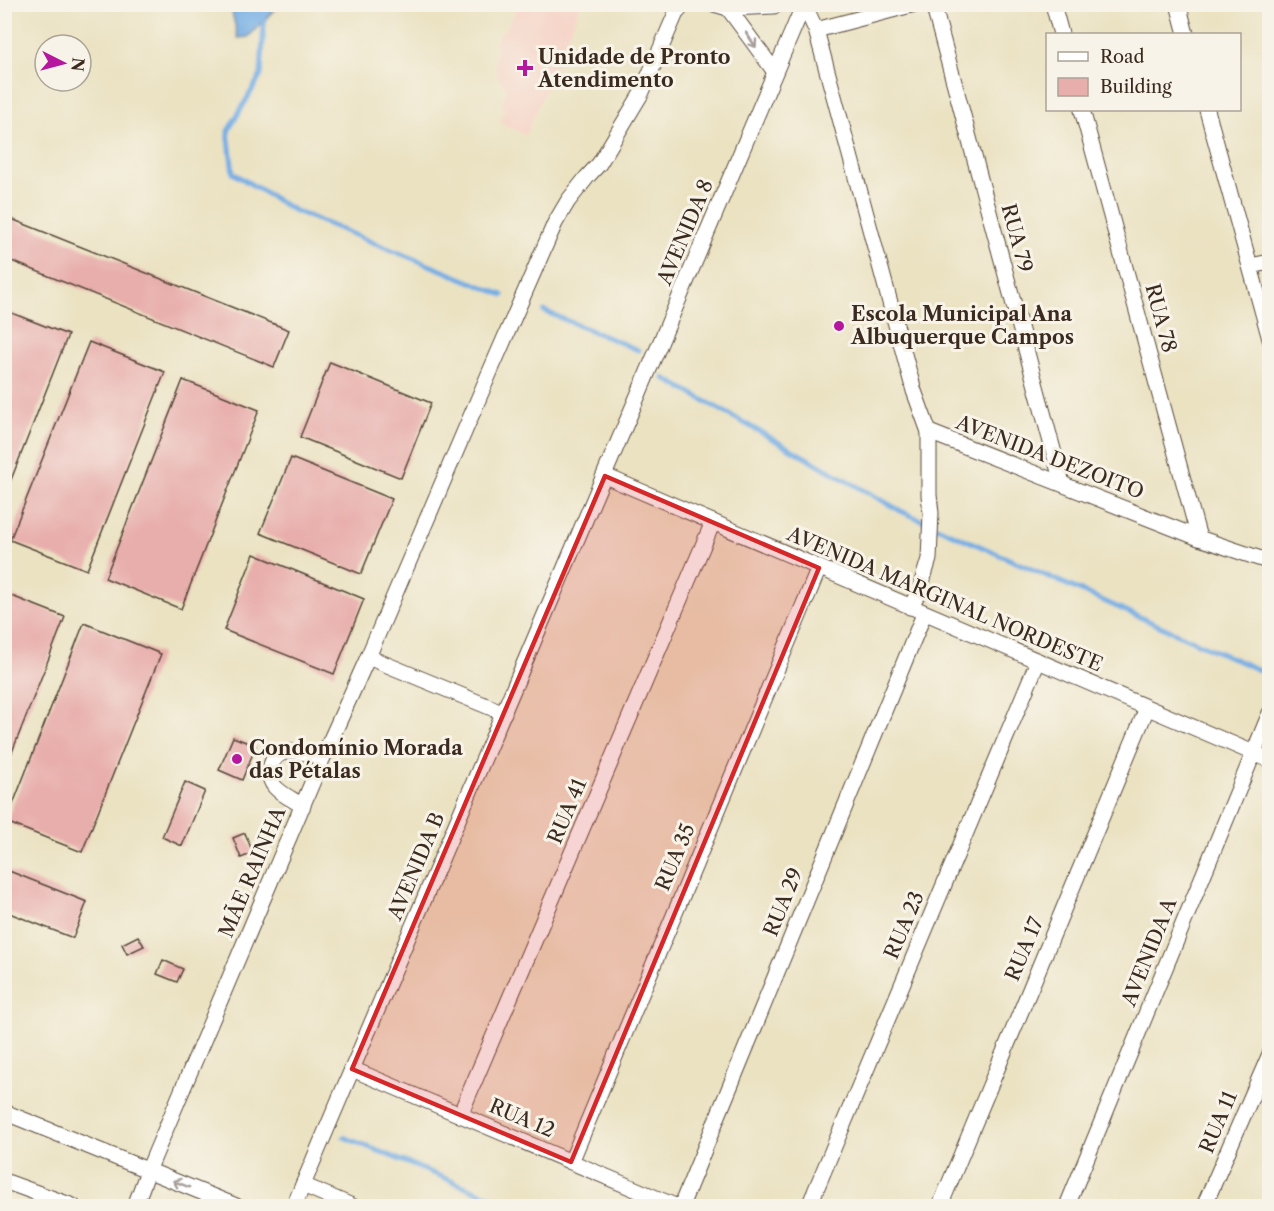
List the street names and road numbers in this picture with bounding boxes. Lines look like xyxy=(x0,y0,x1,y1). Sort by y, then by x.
street label: AVENIDA 8 xyxy=(652,176,718,289)
street label: RUA 79 xyxy=(996,201,1038,275)
street label: RUA 78 xyxy=(1140,281,1182,355)
street label: AVENIDA DEZOITO xyxy=(952,410,1147,504)
street label: AVENIDA MARGINAL NORDESTE xyxy=(783,521,1106,677)
street label: RUA 41 xyxy=(543,774,592,847)
street label: MÃE RAINHA xyxy=(213,802,291,941)
street label: AVENIDA B xyxy=(382,809,449,924)
street label: RUA 35 xyxy=(650,820,700,894)
street label: RUA 29 xyxy=(758,864,808,940)
street label: RUA 23 xyxy=(879,888,929,962)
street label: AVENIDA A xyxy=(1116,893,1182,1010)
street label: RUA 17 xyxy=(1000,913,1048,984)
street label: RUA 11 xyxy=(1194,1087,1242,1157)
street label: RUA 12 xyxy=(486,1094,558,1142)

